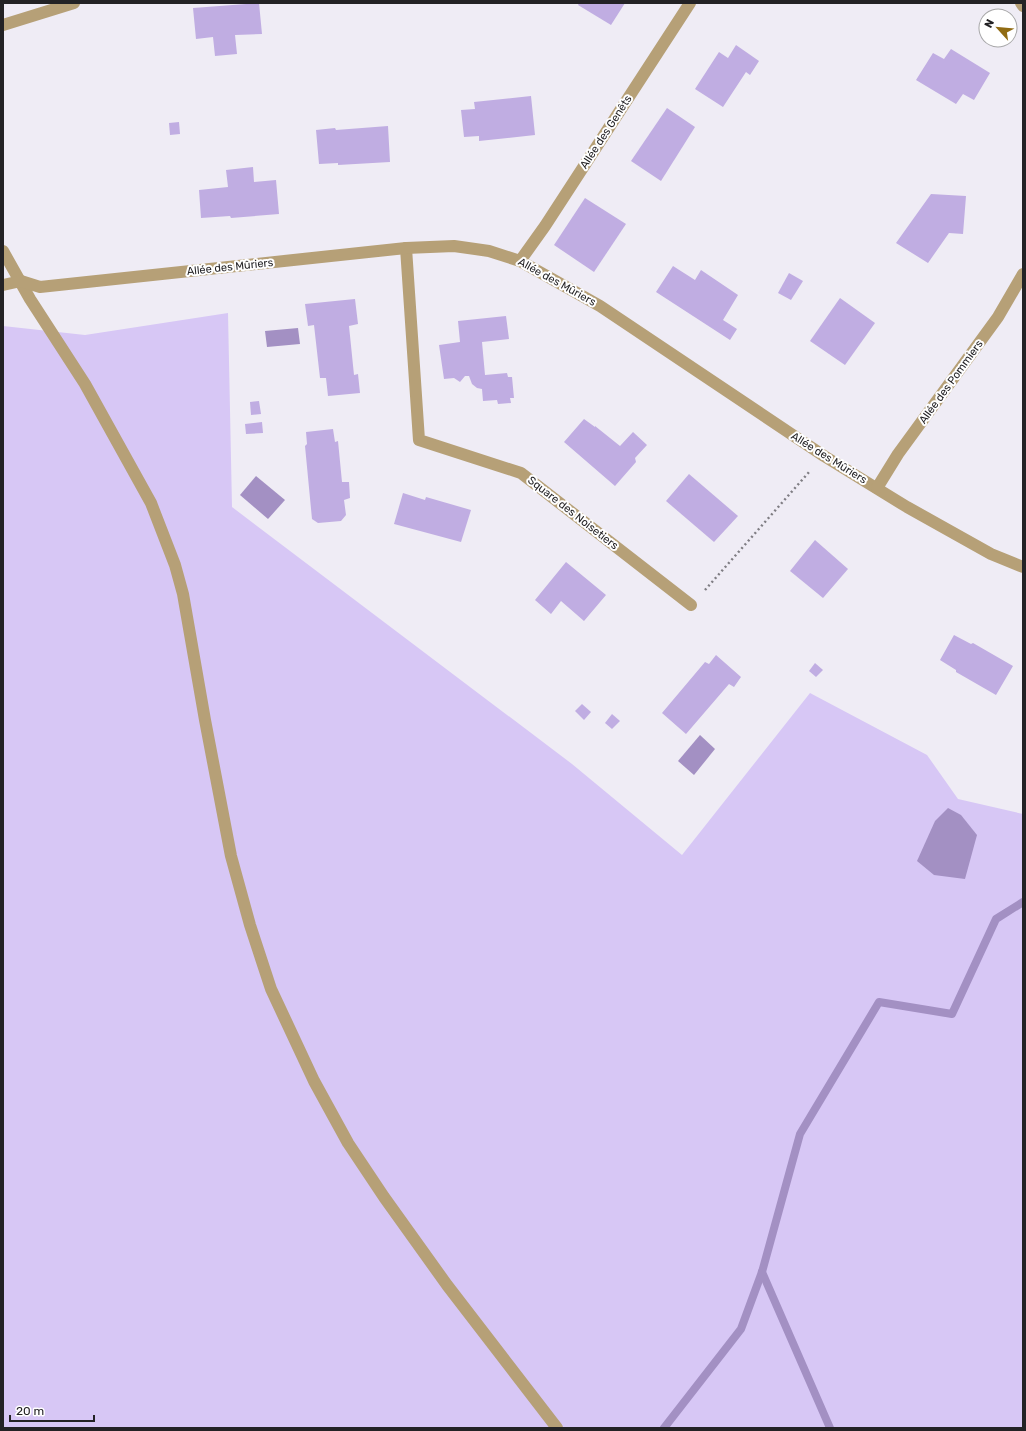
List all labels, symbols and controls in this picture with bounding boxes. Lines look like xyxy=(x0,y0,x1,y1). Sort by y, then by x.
north arrow xyxy=(978,8,1018,48)
text: N xyxy=(982,17,997,30)
street label: Allée des Genêts xyxy=(577,92,635,171)
street label: Allée des Mûriers xyxy=(516,255,598,309)
street label: Allée des Mûriers xyxy=(186,256,274,278)
street label: Allée des Pommiers xyxy=(916,337,986,426)
street label: Allée des Mûriers xyxy=(789,429,870,487)
street label: Square des Noisetiers xyxy=(525,474,621,553)
scale bar xyxy=(10,1397,94,1423)
text: 20 m xyxy=(16,1404,44,1418)

